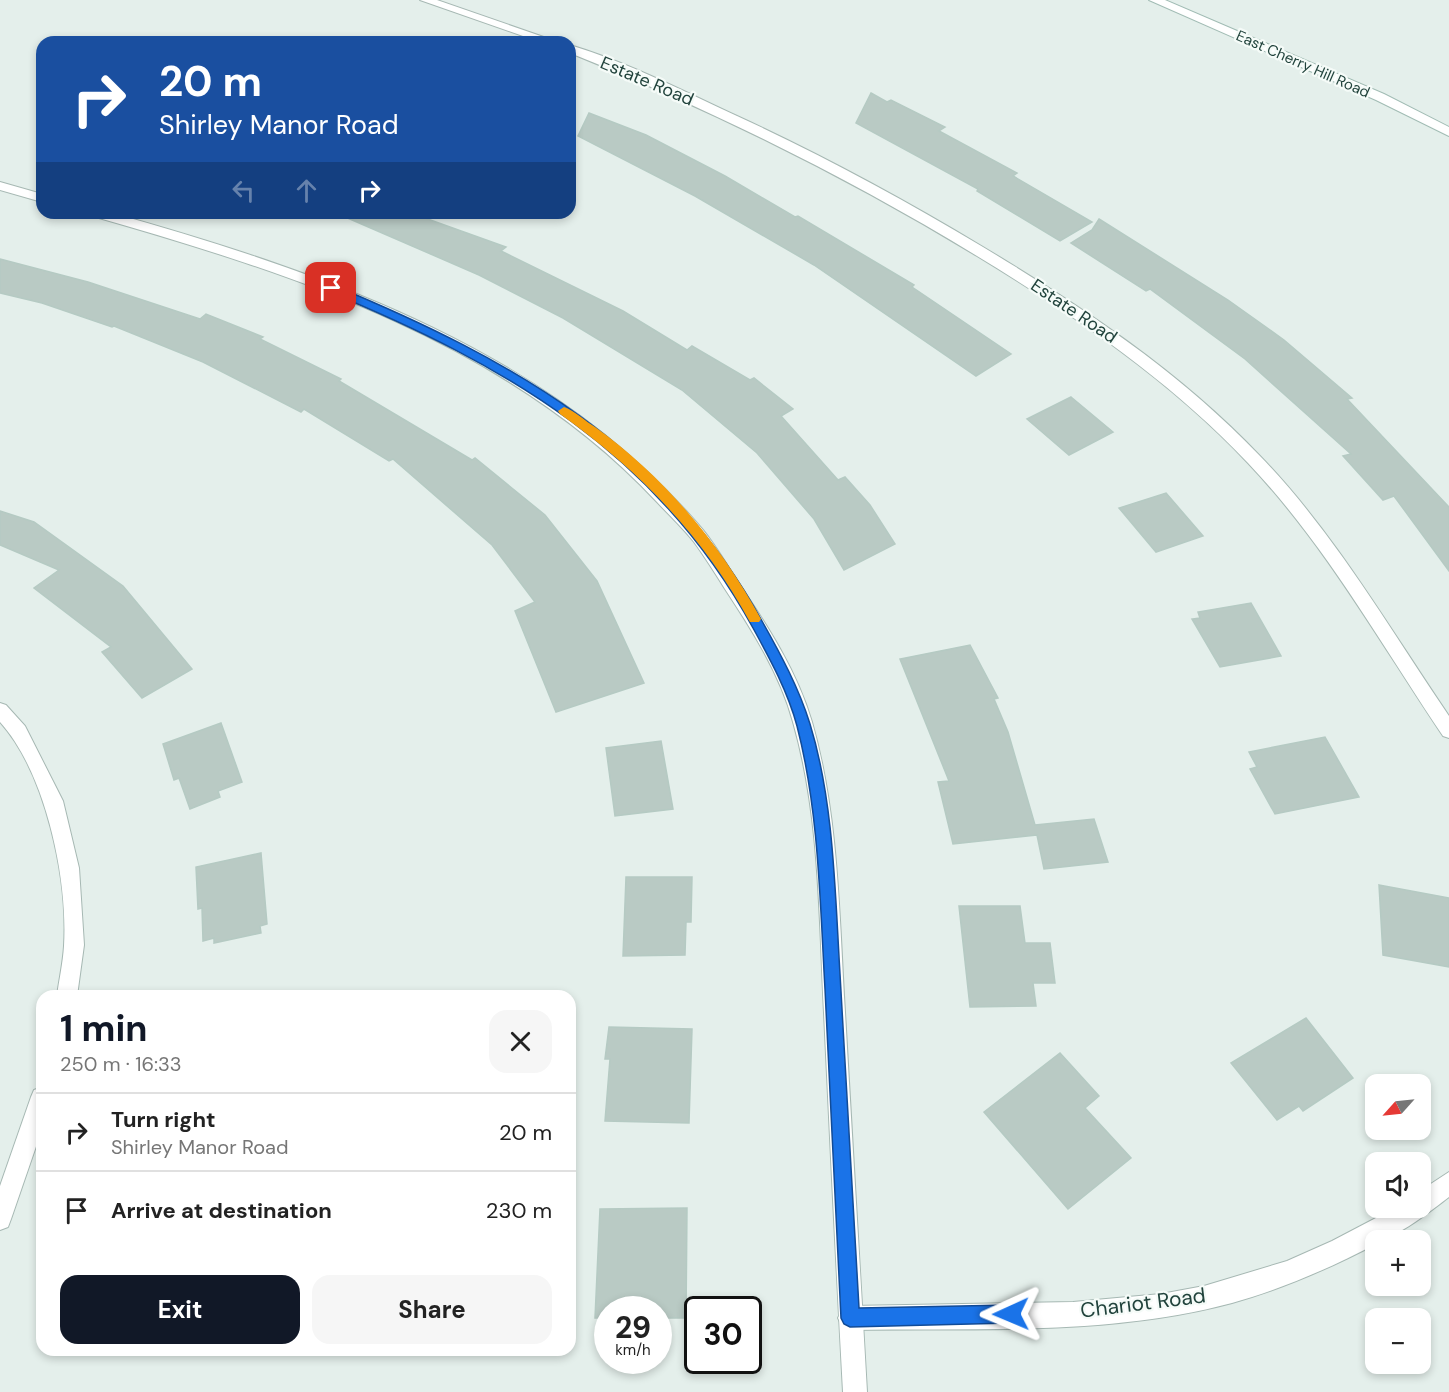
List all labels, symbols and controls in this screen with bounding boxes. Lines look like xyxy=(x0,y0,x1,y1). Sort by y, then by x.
street label: East Cherry Hill Road xyxy=(1233,25,1373,103)
street label: Estate Road xyxy=(597,51,697,111)
text: 20 m xyxy=(159,54,262,109)
icon: right xyxy=(60,60,138,138)
text: Shirley Manor Road xyxy=(159,107,399,142)
icon: left xyxy=(227,174,260,207)
icon: ahead xyxy=(290,174,323,207)
icon: right xyxy=(353,174,386,207)
pin xyxy=(305,262,356,313)
icon: arrive xyxy=(314,271,347,304)
street label: Estate Road xyxy=(1026,273,1122,349)
text: 1 min xyxy=(60,1005,148,1052)
button: close xyxy=(489,1010,552,1073)
text: 250 m · 16:33 xyxy=(60,1051,182,1077)
north arrow xyxy=(1365,1074,1431,1140)
map controls xyxy=(1365,1074,1431,1374)
text: Turn right xyxy=(111,1105,216,1134)
icon: right xyxy=(60,1116,93,1149)
text: 20 m xyxy=(499,1118,552,1147)
text: Shirley Manor Road xyxy=(111,1134,288,1160)
button: sound xyxy=(1365,1152,1431,1218)
icon: arrive xyxy=(60,1194,93,1227)
text: Arrive at destination xyxy=(111,1196,332,1225)
text: 230 m xyxy=(486,1196,552,1225)
button: + xyxy=(1365,1230,1431,1296)
button: Exit xyxy=(60,1275,300,1344)
button: Share xyxy=(312,1275,552,1344)
street label: Chariot Road xyxy=(1079,1281,1207,1325)
position arrow xyxy=(979,1282,1043,1346)
speed limit sign: 30 xyxy=(684,1296,762,1374)
text: 29 xyxy=(615,1308,651,1347)
button: − xyxy=(1365,1308,1431,1374)
text: km/h xyxy=(615,1340,651,1360)

